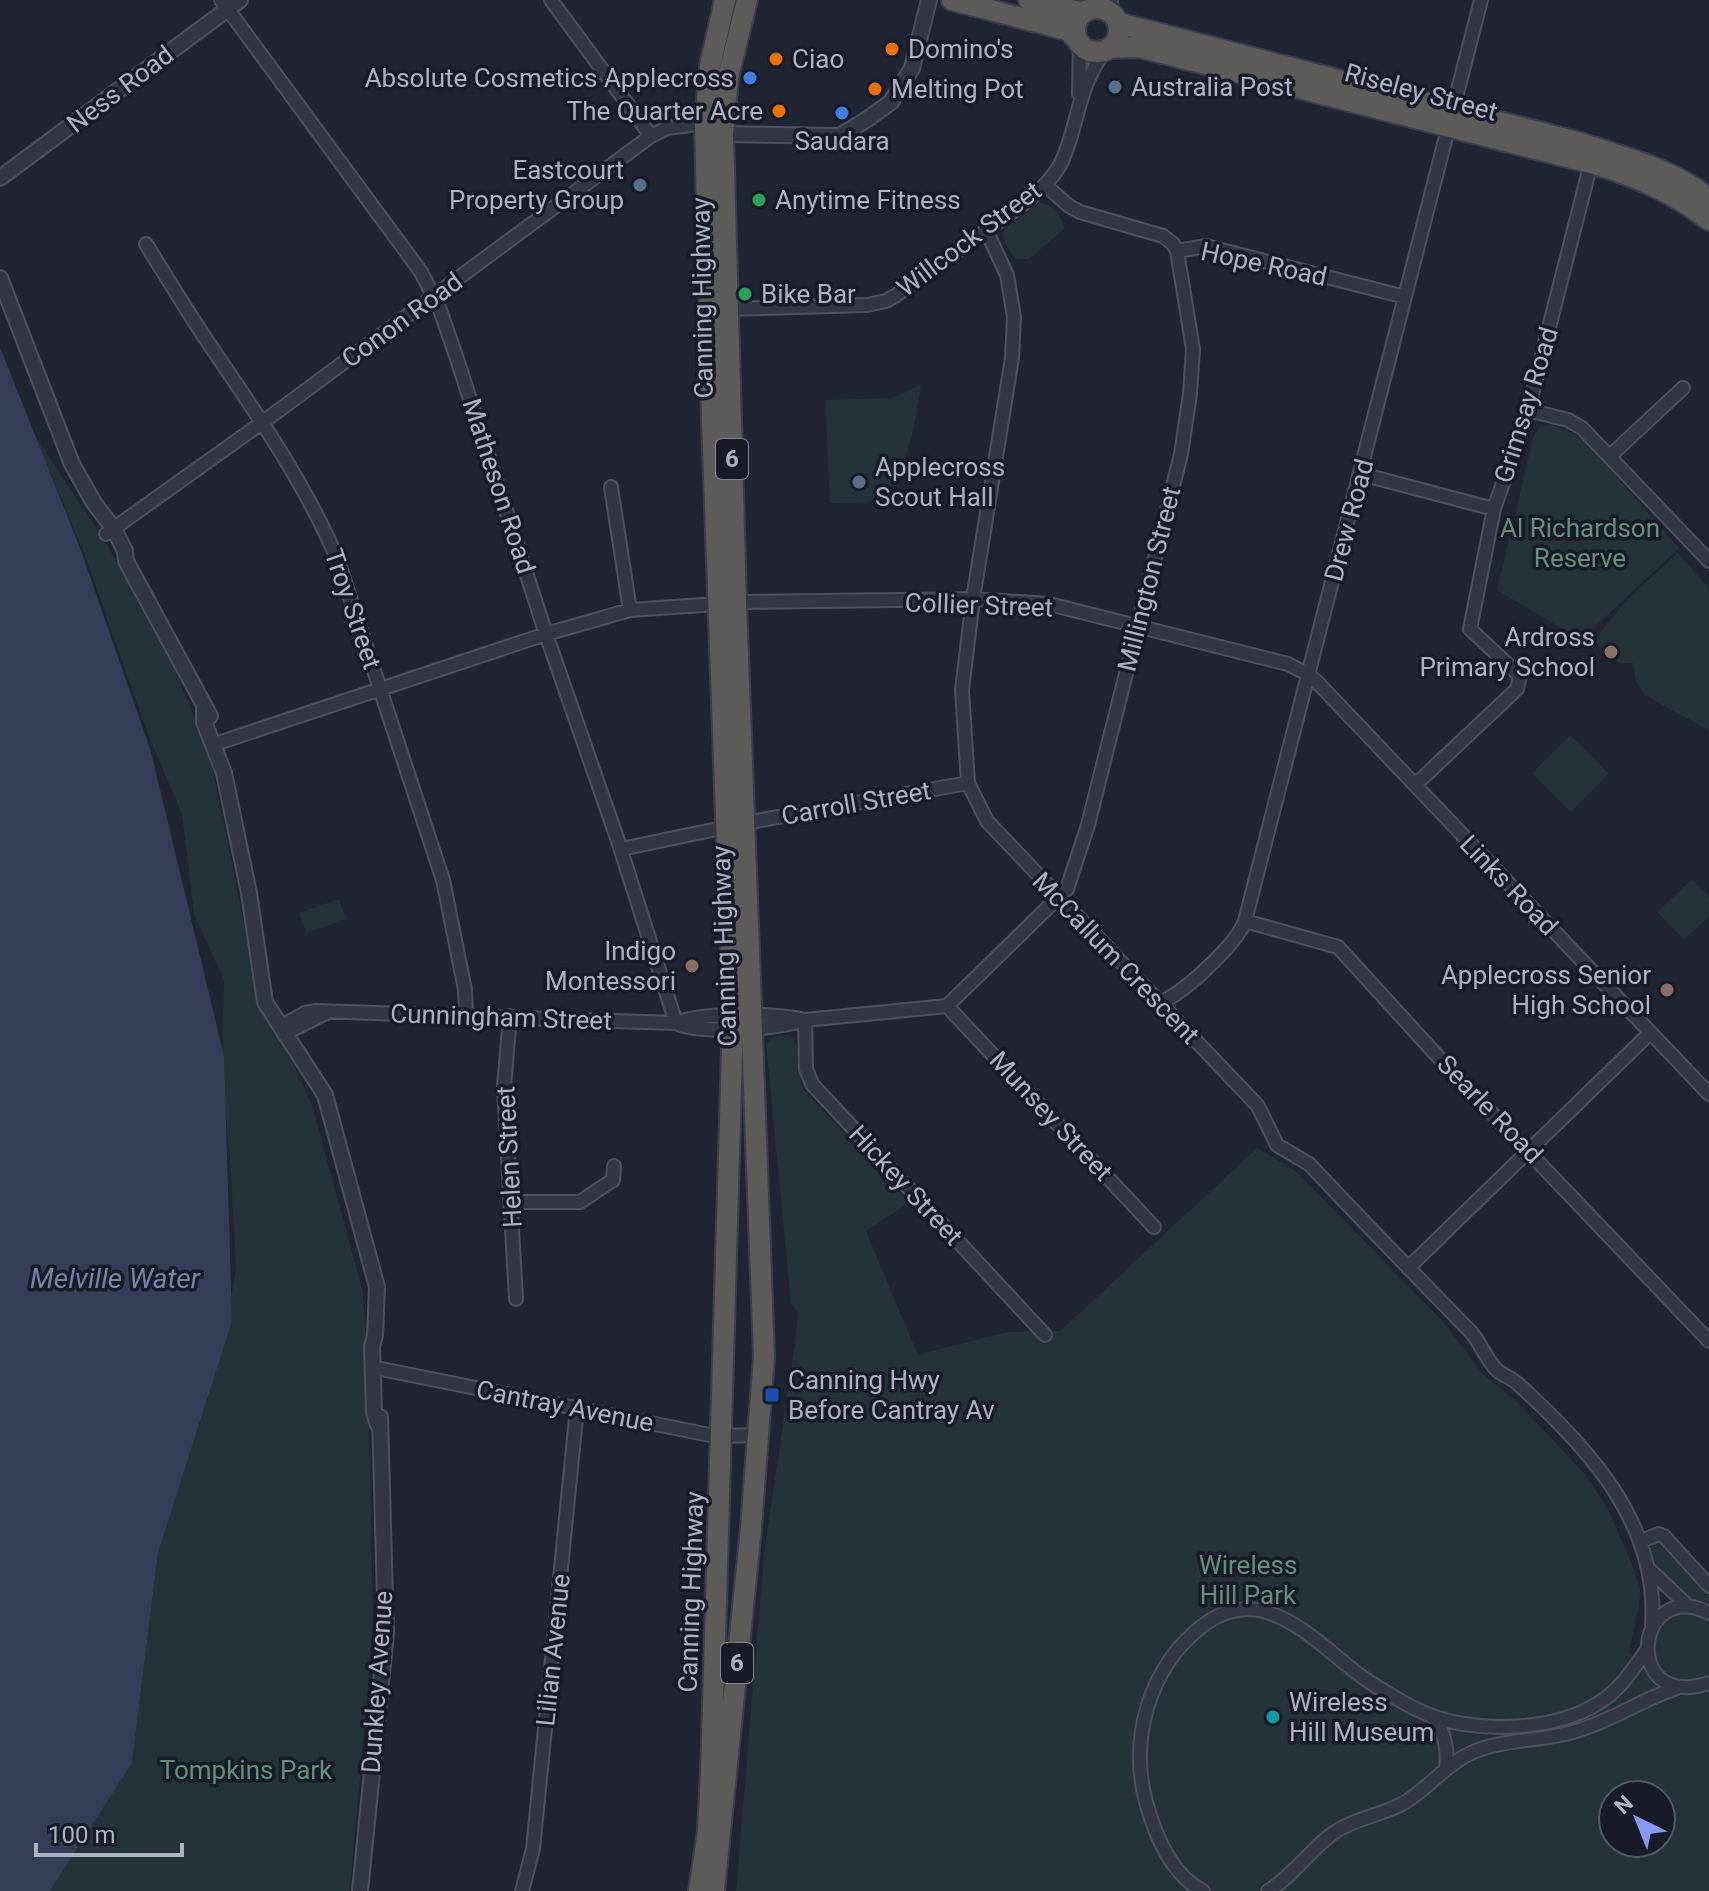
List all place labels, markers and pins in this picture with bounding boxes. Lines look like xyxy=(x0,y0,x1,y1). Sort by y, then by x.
place label: Domino's xyxy=(908,34,1013,64)
marker: Domino's xyxy=(883,40,901,58)
place label: Ciao xyxy=(792,44,844,74)
marker: Ciao xyxy=(767,50,785,68)
place label: Absolute Cosmetics Applecross xyxy=(365,63,734,93)
marker: Absolute Cosmetics Applecross xyxy=(741,69,759,87)
place label: Australia Post xyxy=(1131,72,1293,102)
place label: Melting Pot xyxy=(891,74,1024,104)
marker: Australia Post xyxy=(1106,78,1124,96)
marker: Melting Pot xyxy=(866,80,884,98)
place label: The Quarter Acre xyxy=(567,96,763,126)
marker: The Quarter Acre xyxy=(770,102,788,120)
marker: Saudara xyxy=(833,104,851,122)
place label: Saudara xyxy=(794,126,890,156)
place label: Eastcourt Property Group xyxy=(449,155,624,215)
marker: Eastcourt Property Group xyxy=(631,176,649,194)
place label: Anytime Fitness xyxy=(775,185,961,215)
marker: Anytime Fitness xyxy=(750,191,768,209)
place label: Bike Bar xyxy=(761,279,856,309)
marker: Bike Bar xyxy=(736,285,754,303)
place label: Applecross Scout Hall xyxy=(875,452,1005,512)
marker: Applecross Scout Hall xyxy=(850,473,868,491)
place label: Ardross Primary School xyxy=(1419,622,1595,682)
marker: Ardross Primary School xyxy=(1602,643,1620,661)
place label: Indigo Montessori xyxy=(545,936,676,996)
marker: Indigo Montessori xyxy=(683,957,701,975)
place label: Applecross Senior High School xyxy=(1441,960,1651,1020)
marker: Applecross Senior High School xyxy=(1658,981,1676,999)
place label: Canning Hwy Before Cantray Av xyxy=(788,1365,995,1425)
marker: Canning Hwy Before Cantray Av xyxy=(763,1386,781,1404)
place label: Wireless Hill Museum xyxy=(1289,1687,1434,1747)
marker: Wireless Hill Museum xyxy=(1264,1708,1282,1726)

